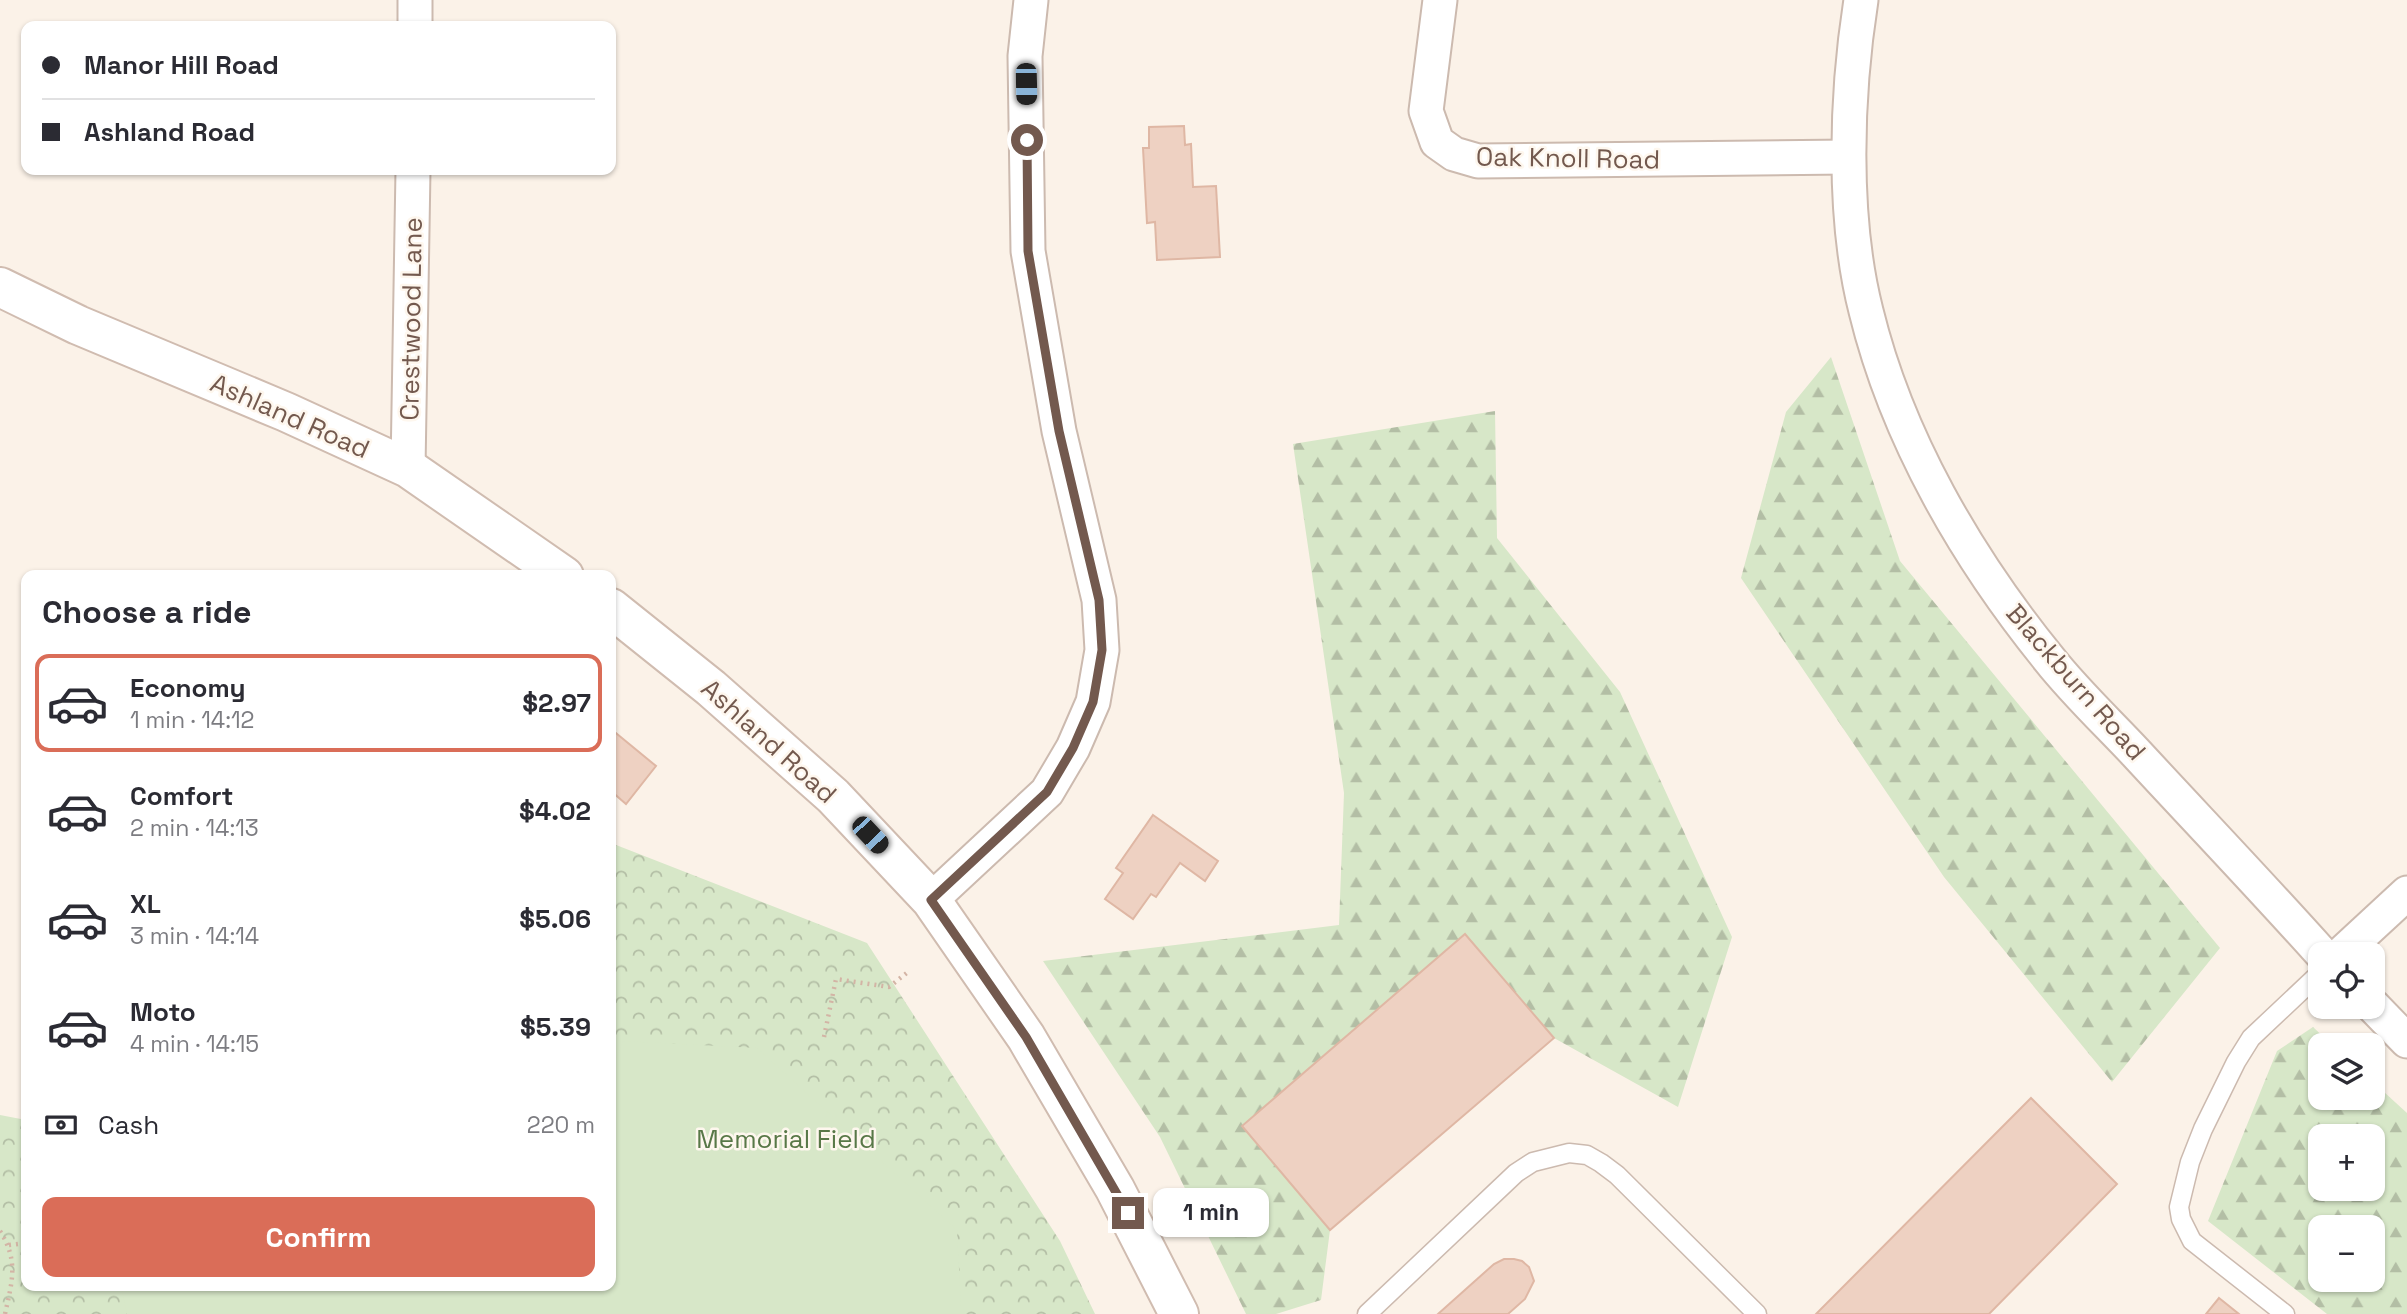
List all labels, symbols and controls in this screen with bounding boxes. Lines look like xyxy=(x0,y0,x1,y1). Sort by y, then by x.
text: Manor Hill Road xyxy=(84,48,279,82)
car xyxy=(1016,63,1037,105)
text: Ashland Road xyxy=(84,115,255,149)
route start xyxy=(1011,124,1043,156)
street label: Oak Knoll Road xyxy=(1476,139,1660,177)
street label: Crestwood Lane xyxy=(392,217,430,421)
street label: Ashland Road xyxy=(205,366,375,466)
text: Choose a ride xyxy=(42,592,252,632)
street label: Blackburn Road xyxy=(1999,597,2153,767)
text: Economy xyxy=(130,671,246,705)
street label: Ashland Road xyxy=(694,671,844,811)
icon: car xyxy=(46,672,109,735)
text: $2.97 xyxy=(522,686,591,720)
text: 1 min · 14:12 xyxy=(130,705,254,735)
text: Comfort xyxy=(130,779,233,813)
icon: car xyxy=(46,780,109,843)
text: $4.02 xyxy=(519,794,591,828)
car xyxy=(848,812,893,858)
text: 2 min · 14:13 xyxy=(130,813,259,843)
text: XL xyxy=(130,887,161,921)
icon: car xyxy=(46,888,109,951)
text: $5.06 xyxy=(519,902,591,936)
text: 3 min · 14:14 xyxy=(130,921,259,951)
map controls xyxy=(2308,942,2385,1292)
button: locate xyxy=(2308,942,2385,1019)
text: Moto xyxy=(130,995,196,1029)
icon: car xyxy=(46,996,109,1059)
text: $5.39 xyxy=(520,1010,591,1044)
text: 4 min · 14:15 xyxy=(130,1029,259,1059)
button: layers xyxy=(2308,1033,2385,1110)
icon: cash xyxy=(42,1106,80,1144)
text: Cash xyxy=(98,1108,159,1142)
text: 220 m xyxy=(527,1110,595,1140)
park label: Memorial Field xyxy=(696,1122,876,1156)
button: + xyxy=(2308,1124,2385,1201)
callout: 1 min xyxy=(1152,1188,1268,1238)
button: Confirm xyxy=(42,1197,595,1277)
route end xyxy=(1112,1197,1144,1229)
text: 1 min xyxy=(1183,1197,1239,1227)
button: − xyxy=(2308,1215,2385,1292)

